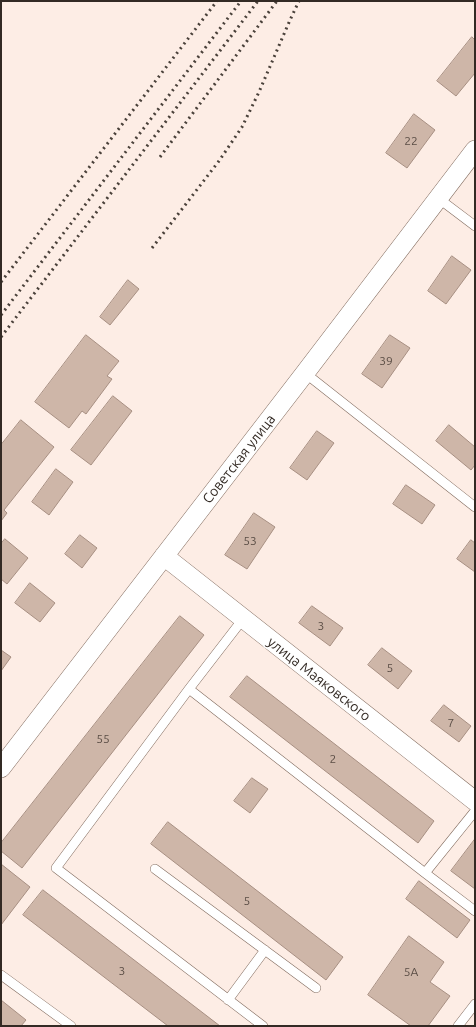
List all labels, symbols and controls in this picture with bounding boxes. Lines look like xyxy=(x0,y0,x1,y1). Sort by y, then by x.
house number: 22 xyxy=(404,134,418,148)
house number: 39 xyxy=(379,354,393,368)
street label: Советская улица xyxy=(199,411,279,507)
house number: 53 xyxy=(243,534,257,548)
house number: 3 xyxy=(318,619,324,633)
street label: улица Маяковского xyxy=(264,633,374,725)
house number: 5 xyxy=(387,661,393,675)
house number: 7 xyxy=(448,716,454,730)
house number: 55 xyxy=(96,732,110,746)
house number: 2 xyxy=(330,752,336,766)
house number: 5 xyxy=(244,894,250,908)
house number: 3 xyxy=(119,964,125,978)
house number: 5А xyxy=(404,965,418,979)

